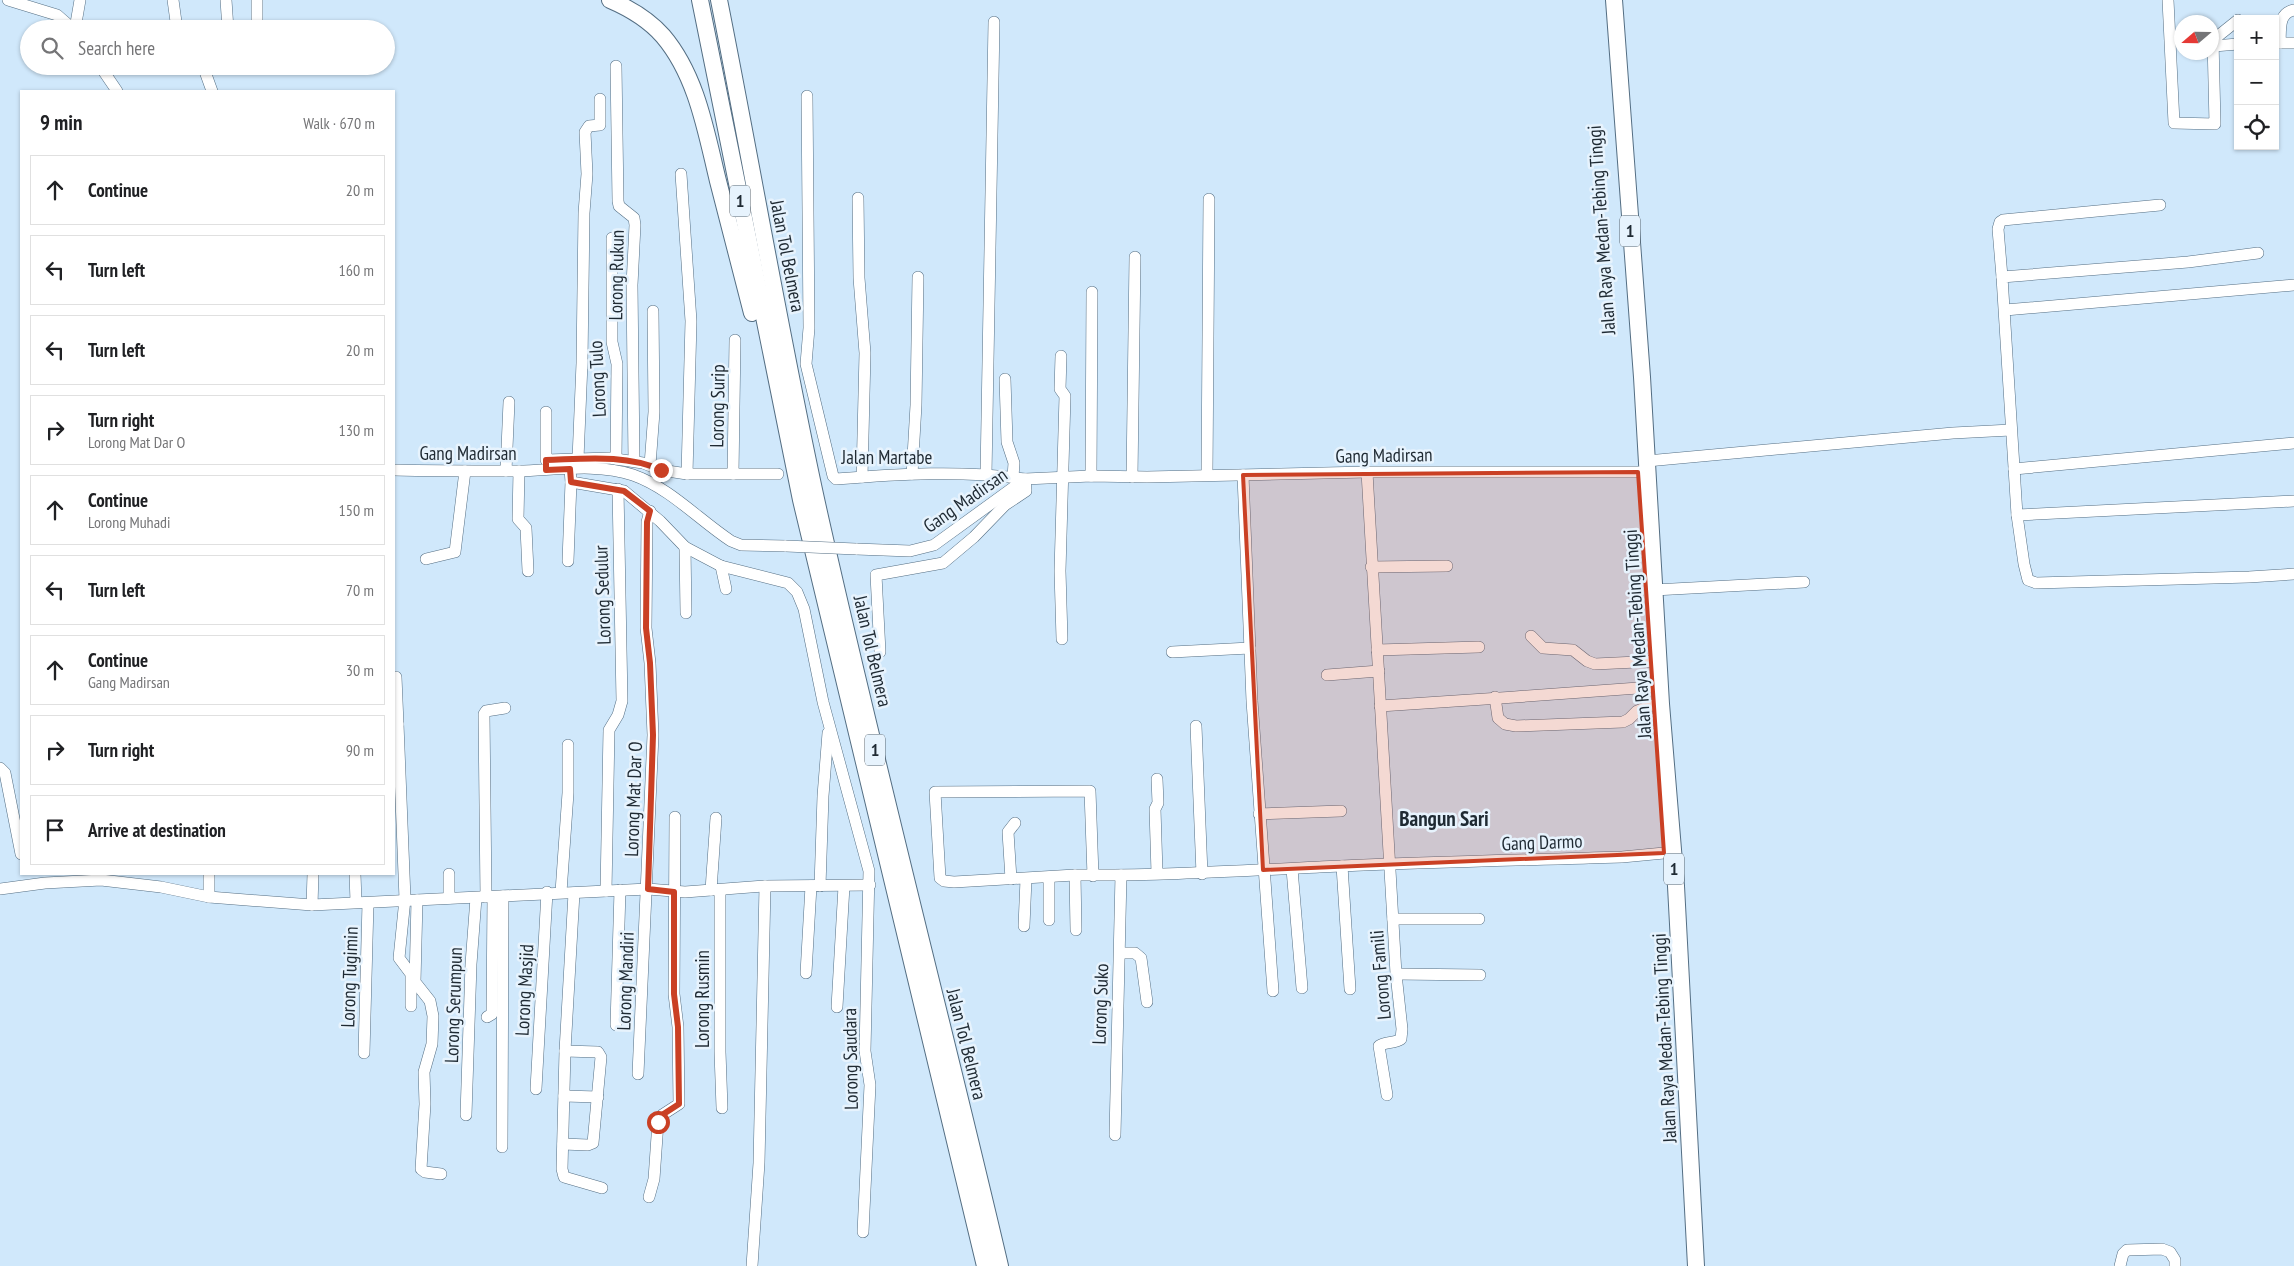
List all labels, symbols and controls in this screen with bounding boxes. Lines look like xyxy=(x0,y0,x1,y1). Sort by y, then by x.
north arrow xyxy=(2174,15,2219,60)
map controls xyxy=(2234,15,2279,150)
button: + xyxy=(2234,15,2279,60)
search box xyxy=(20,20,395,75)
icon: search xyxy=(38,34,66,62)
text: Search here xyxy=(78,36,155,60)
button: − xyxy=(2234,60,2279,105)
button: locate xyxy=(2234,105,2279,150)
text: 9 min xyxy=(40,109,82,136)
text: Walk · 670 m xyxy=(303,113,375,133)
street label: Jalan Raya Medan-Tebing Tinggi xyxy=(1582,125,1620,336)
icon: ahead xyxy=(41,176,69,204)
text: Continue xyxy=(88,178,148,202)
text: 20 m xyxy=(346,180,374,200)
road number: 1 xyxy=(730,186,750,217)
street label: Jalan Tol Belmera xyxy=(765,197,811,314)
road number: 1 xyxy=(1620,216,1640,247)
street label: Lorong Rukun xyxy=(603,230,629,320)
icon: left xyxy=(41,256,69,284)
text: Turn left xyxy=(88,258,145,282)
text: 160 m xyxy=(339,260,374,280)
icon: left xyxy=(41,336,69,364)
text: Turn left xyxy=(88,338,145,362)
text: 20 m xyxy=(346,340,374,360)
street label: Lorong Tulo xyxy=(583,340,611,418)
street label: Lorong Surip xyxy=(704,364,730,448)
text: Turn right xyxy=(88,408,154,432)
icon: right xyxy=(41,416,69,444)
text: 130 m xyxy=(339,420,374,440)
text: Lorong Mat Dar O xyxy=(88,432,185,452)
street label: Gang Madirsan xyxy=(419,441,517,465)
street label: Gang Madirsan xyxy=(1335,442,1433,468)
street label: Jalan Martabe xyxy=(841,445,933,469)
route end xyxy=(650,459,673,482)
street label: Gang Madirsan xyxy=(918,462,1012,538)
text: Continue xyxy=(88,488,148,512)
icon: ahead xyxy=(41,496,69,524)
text: 150 m xyxy=(339,500,374,520)
text: Lorong Muhadi xyxy=(88,512,170,532)
street label: Jalan Raya Medan-Tebing Tinggi xyxy=(1618,529,1656,740)
street label: Lorong Sedulur xyxy=(588,544,616,645)
icon: left xyxy=(41,576,69,604)
text: Turn left xyxy=(88,578,145,602)
text: 70 m xyxy=(346,580,374,600)
street label: Jalan Tol Belmera xyxy=(848,592,897,709)
text: Continue xyxy=(88,648,148,672)
icon: ahead xyxy=(41,656,69,684)
text: 30 m xyxy=(346,660,374,680)
text: Gang Madirsan xyxy=(88,672,170,692)
road number: 1 xyxy=(865,734,885,766)
icon: right xyxy=(41,736,69,764)
text: Turn right xyxy=(88,738,154,762)
text: 90 m xyxy=(346,740,374,760)
street label: Lorong Mat Dar O xyxy=(619,741,647,857)
district label: Bangun Sari xyxy=(1399,805,1489,832)
icon: arrive xyxy=(41,816,69,844)
text: Arrive at destination xyxy=(88,818,226,842)
street label: Gang Darmo xyxy=(1501,829,1583,855)
road number: 1 xyxy=(1664,854,1684,884)
street label: Lorong Tugimin xyxy=(335,926,363,1028)
street label: Lorong Famili xyxy=(1364,929,1396,1021)
street label: Lorong Mandiri xyxy=(611,931,639,1031)
street label: Jalan Raya Medan-Tebing Tinggi xyxy=(1647,933,1682,1144)
street label: Lorong Masjid xyxy=(510,944,538,1036)
street label: Lorong Serumpun xyxy=(439,947,467,1063)
street label: Lorong Rusmin xyxy=(690,950,714,1048)
street label: Lorong Suko xyxy=(1087,963,1113,1045)
street label: Jalan Tol Belmera xyxy=(941,985,992,1102)
street label: Lorong Saudara xyxy=(837,1008,863,1110)
route start xyxy=(647,1111,670,1134)

